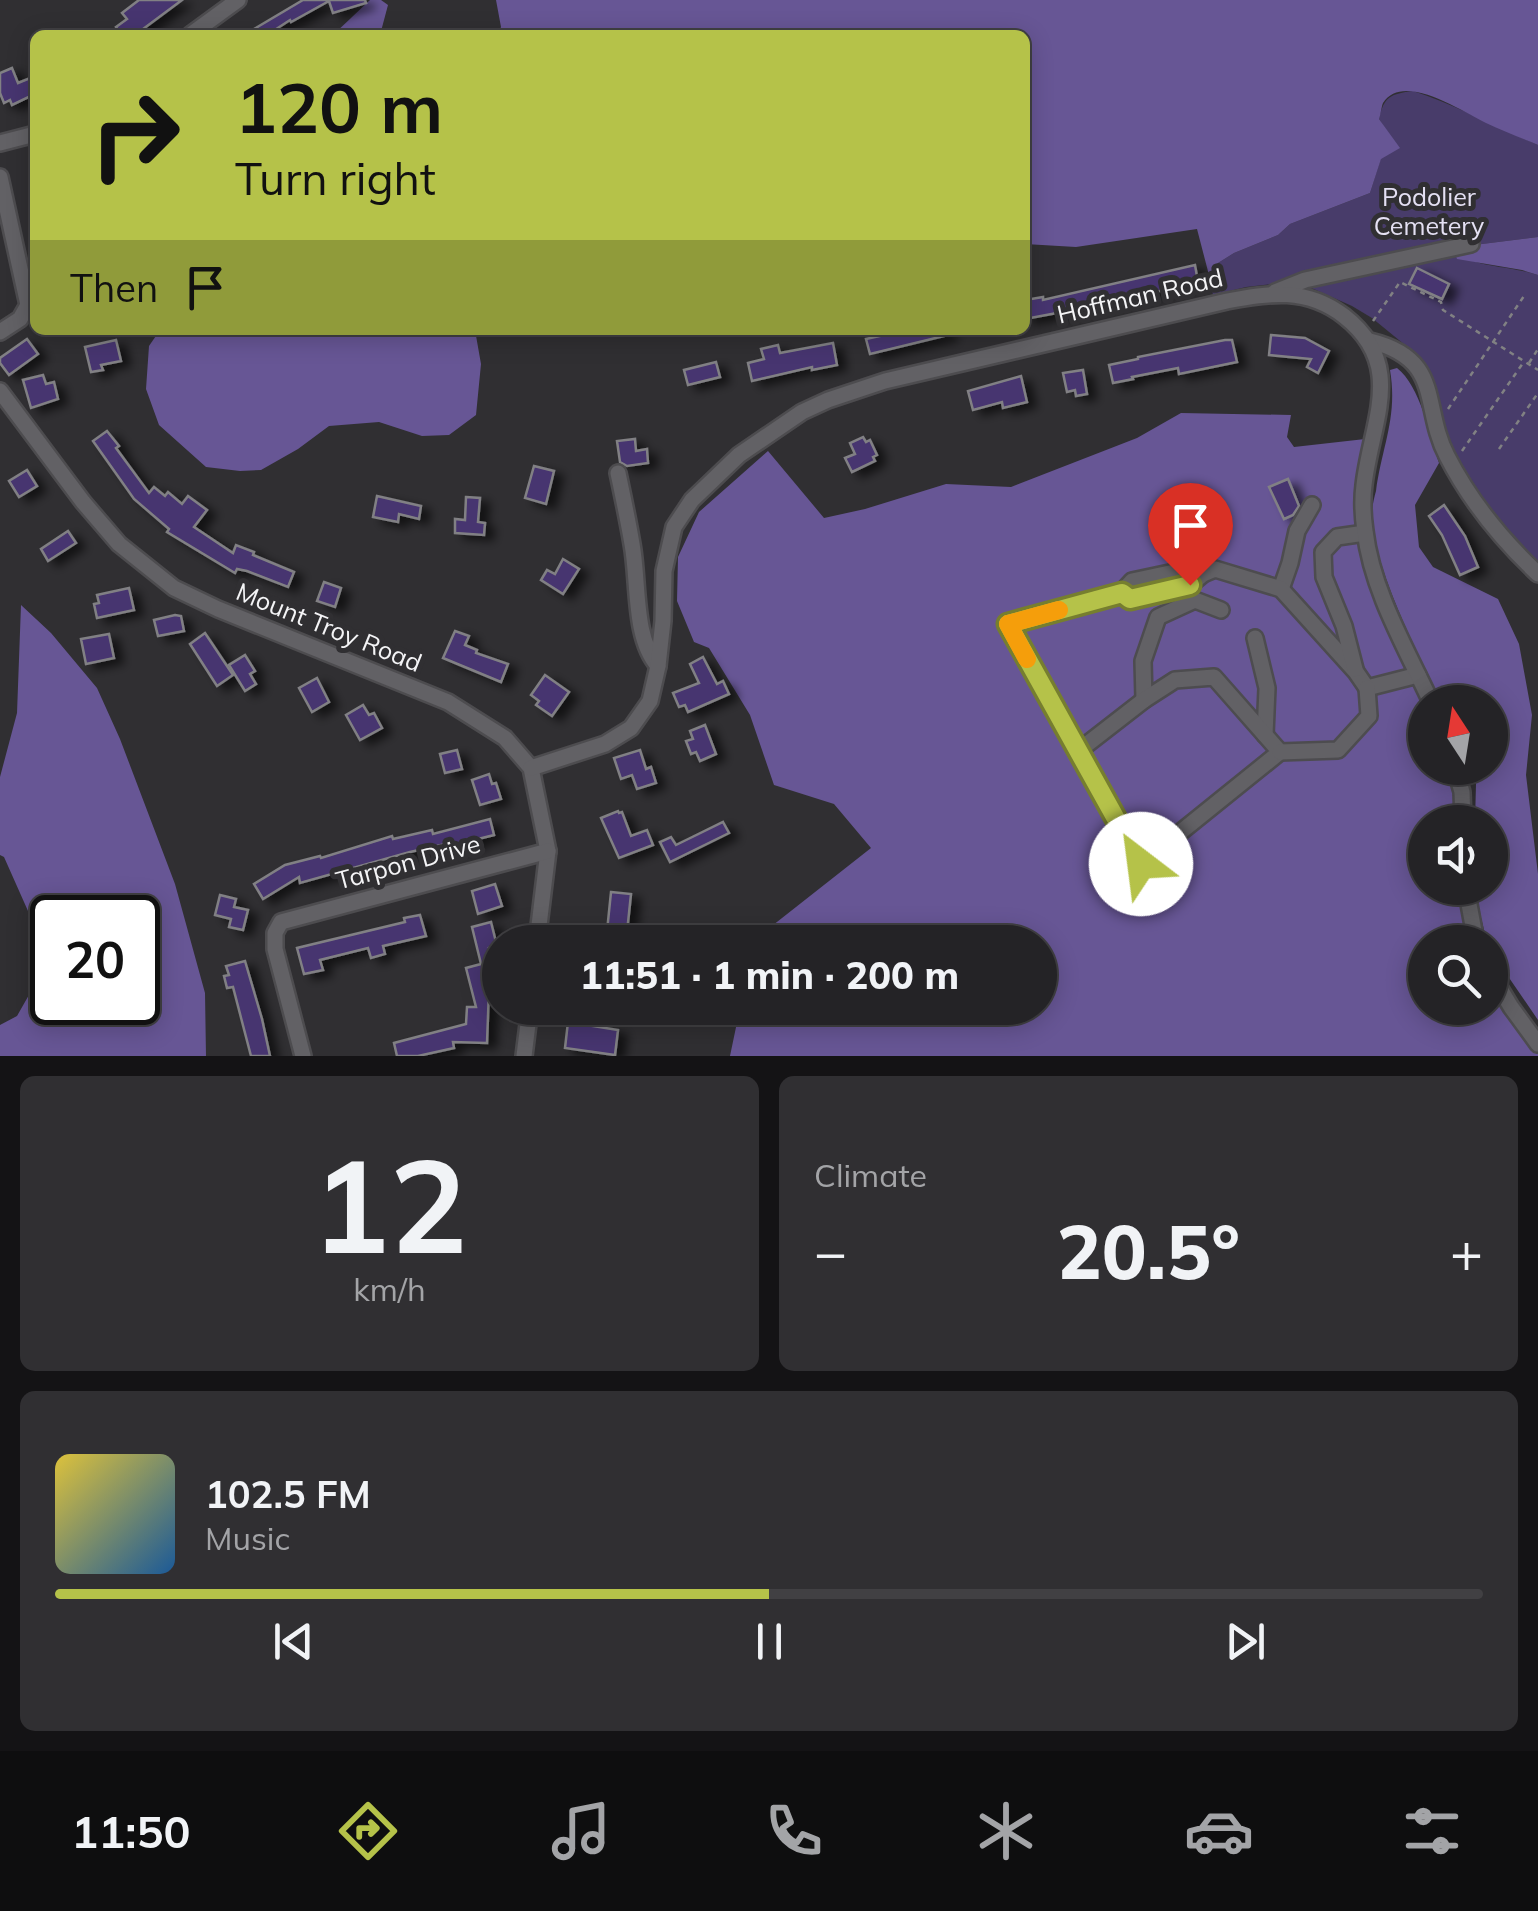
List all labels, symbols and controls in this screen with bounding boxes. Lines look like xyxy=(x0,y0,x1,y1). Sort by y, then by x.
text: 120 m xyxy=(235,63,443,151)
icon: right xyxy=(70,70,200,200)
text: Turn right xyxy=(235,150,436,206)
park label: Podolier Cemetery xyxy=(1374,181,1484,241)
icon: arrive xyxy=(178,260,233,315)
street label: Hoffman Road xyxy=(1054,261,1226,330)
text: Then xyxy=(70,264,158,312)
pin xyxy=(1148,483,1233,586)
icon: arrive xyxy=(1163,498,1218,553)
street label: Mount Troy Road xyxy=(232,575,426,678)
north arrow xyxy=(1408,685,1508,785)
map controls xyxy=(1408,685,1508,1025)
button: sound xyxy=(1408,805,1508,905)
position arrow xyxy=(1089,812,1193,916)
street label: Tarpon Drive xyxy=(332,827,483,896)
speed limit sign: 20 xyxy=(30,895,160,1025)
button: search xyxy=(1408,925,1508,1025)
text: 11:51 · 1 min · 200 m xyxy=(580,951,959,999)
text: 12 xyxy=(311,1122,468,1286)
text: Climate xyxy=(814,1155,927,1195)
text: 20.5° xyxy=(1057,1204,1240,1298)
text: − xyxy=(814,1217,847,1286)
text: + xyxy=(1450,1217,1483,1286)
text: km/h xyxy=(353,1269,426,1309)
text: 102.5 FM xyxy=(205,1470,371,1518)
text: Music xyxy=(205,1518,290,1558)
icon: previous xyxy=(266,1614,321,1669)
icon: pause xyxy=(742,1614,797,1669)
icon: next xyxy=(1218,1614,1273,1669)
icon: directions xyxy=(333,1796,403,1866)
icon: music xyxy=(546,1796,616,1866)
icon: phone xyxy=(759,1796,829,1866)
icon: climate xyxy=(971,1796,1041,1866)
icon: car xyxy=(1184,1796,1254,1866)
icon: filters xyxy=(1397,1796,1467,1866)
text: 11:50 xyxy=(71,1803,191,1859)

